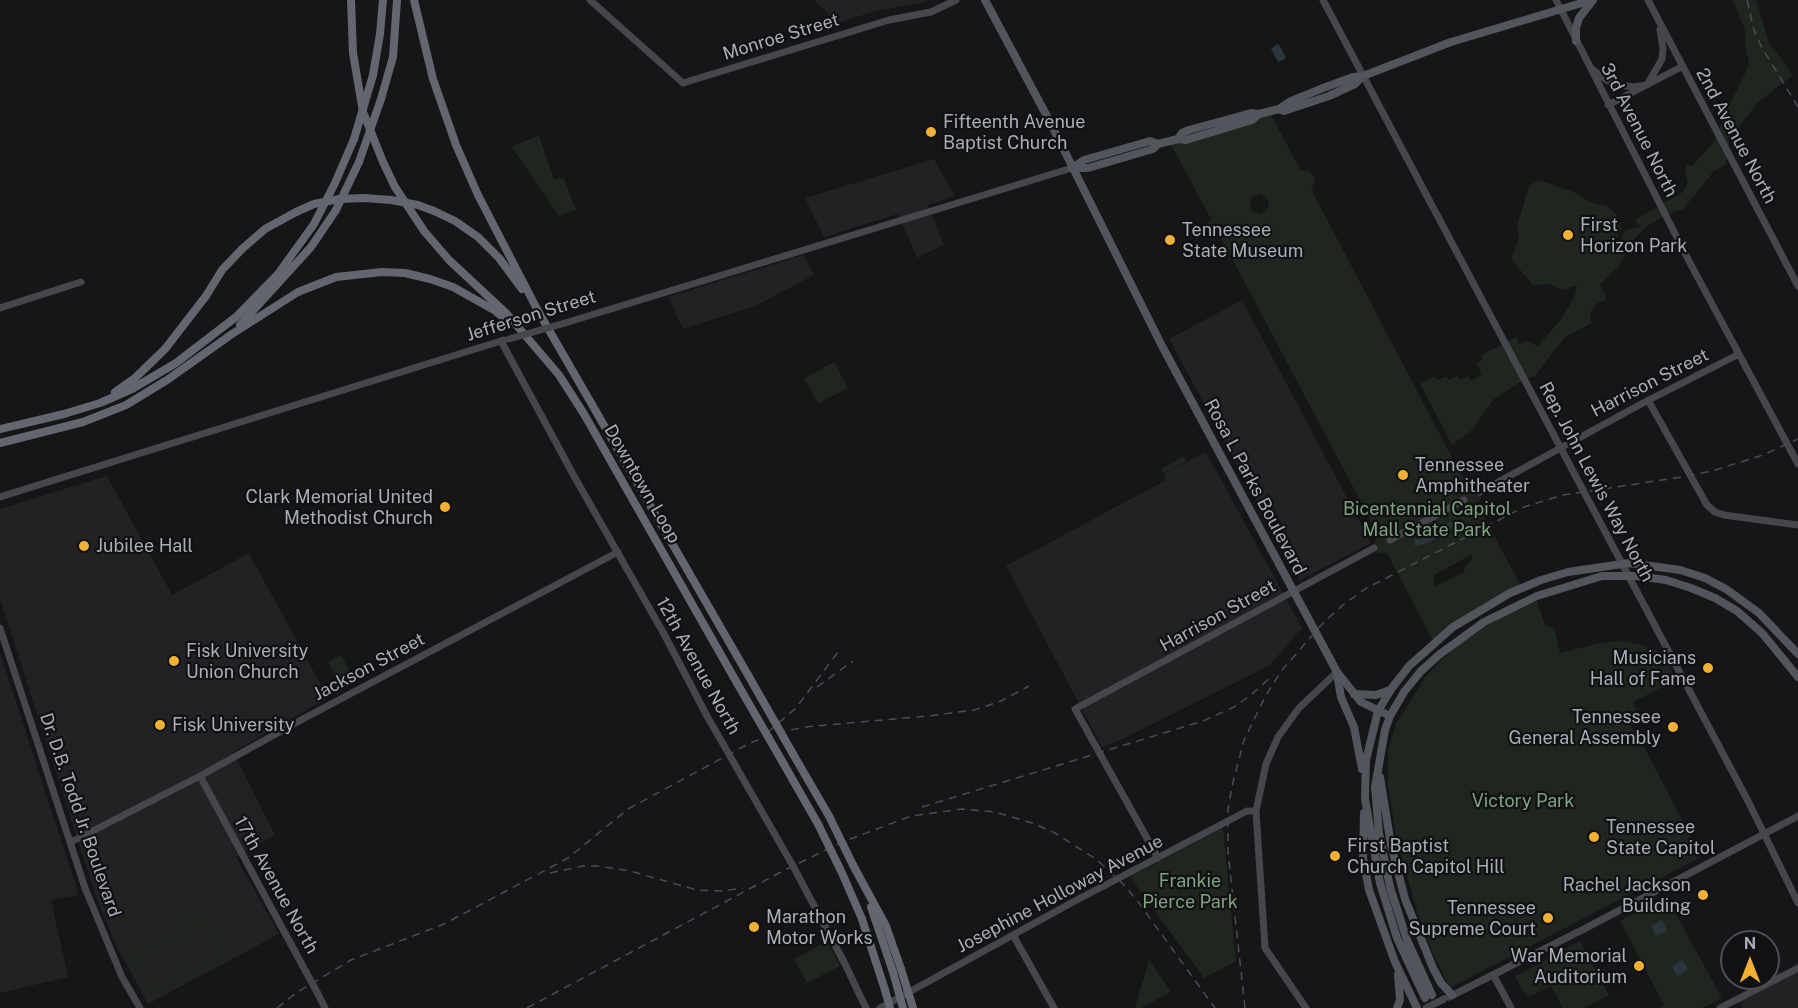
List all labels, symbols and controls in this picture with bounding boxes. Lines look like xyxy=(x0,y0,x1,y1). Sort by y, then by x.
street label: Monroe Street xyxy=(720,9,842,65)
street label: 3rd Avenue North xyxy=(1596,59,1682,201)
street label: 2nd Avenue North xyxy=(1691,65,1781,207)
place label: Fifteenth Avenue Baptist Church xyxy=(943,111,1085,154)
marker: Fifteenth Avenue Baptist Church xyxy=(924,125,938,139)
place label: First Horizon Park xyxy=(1580,214,1687,256)
place label: Tennessee State Museum xyxy=(1182,219,1303,262)
marker: First Horizon Park xyxy=(1561,228,1575,242)
marker: Tennessee State Museum xyxy=(1163,233,1177,247)
street label: Jefferson Street xyxy=(464,286,598,346)
street label: Harrison Street xyxy=(1588,344,1712,422)
street label: Rep. John Lewis Way North xyxy=(1534,378,1658,586)
street label: Rosa L Parks Boulevard xyxy=(1199,395,1311,579)
street label: Downtown Loop xyxy=(599,421,685,547)
place label: Tennessee Amphitheater xyxy=(1415,454,1530,496)
marker: Tennessee Amphitheater xyxy=(1396,468,1410,482)
place label: Clark Memorial United Methodist Church xyxy=(246,486,433,528)
park label: Bicentennial Capitol Mall State Park xyxy=(1343,498,1511,540)
marker: Clark Memorial United Methodist Church xyxy=(438,500,452,514)
place label: Jubilee Hall xyxy=(96,535,193,557)
marker: Jubilee Hall xyxy=(77,539,91,553)
street label: Harrison Street xyxy=(1156,575,1280,657)
street label: 12th Avenue North xyxy=(651,594,745,738)
street label: Jackson Street xyxy=(310,629,428,705)
place label: Fisk University Union Church xyxy=(186,640,308,682)
place label: Musicians Hall of Fame xyxy=(1590,647,1696,690)
marker: Fisk University Union Church xyxy=(167,654,181,668)
marker: Musicians Hall of Fame xyxy=(1701,661,1715,675)
place label: Tennessee General Assembly xyxy=(1509,706,1661,748)
street label: Dr. D.B. Todd Jr. Boulevard xyxy=(35,710,125,920)
place label: Fisk University xyxy=(172,714,294,736)
marker: Fisk University xyxy=(153,718,167,732)
marker: Tennessee General Assembly xyxy=(1666,720,1680,734)
park label: Victory Park xyxy=(1472,790,1574,812)
street label: 17th Avenue North xyxy=(229,812,323,958)
place label: Tennessee State Capitol xyxy=(1606,816,1715,858)
street label: Josephine Holloway Avenue xyxy=(953,830,1167,958)
marker: Tennessee State Capitol xyxy=(1587,830,1601,844)
place label: First Baptist Church Capitol Hill xyxy=(1347,835,1505,878)
marker: First Baptist Church Capitol Hill xyxy=(1328,849,1342,863)
park label: Frankie Pierce Park xyxy=(1142,870,1238,912)
place label: Rachel Jackson Building xyxy=(1563,874,1691,916)
marker: Rachel Jackson Building xyxy=(1696,888,1710,902)
place label: Tennessee Supreme Court xyxy=(1409,897,1536,940)
place label: Marathon Motor Works xyxy=(766,906,872,948)
marker: Tennessee Supreme Court xyxy=(1541,911,1555,925)
marker: Marathon Motor Works xyxy=(747,920,761,934)
north arrow xyxy=(1720,930,1780,990)
text: N xyxy=(1744,934,1756,953)
place label: War Memorial Auditorium xyxy=(1511,945,1627,988)
marker: War Memorial Auditorium xyxy=(1632,959,1646,973)

